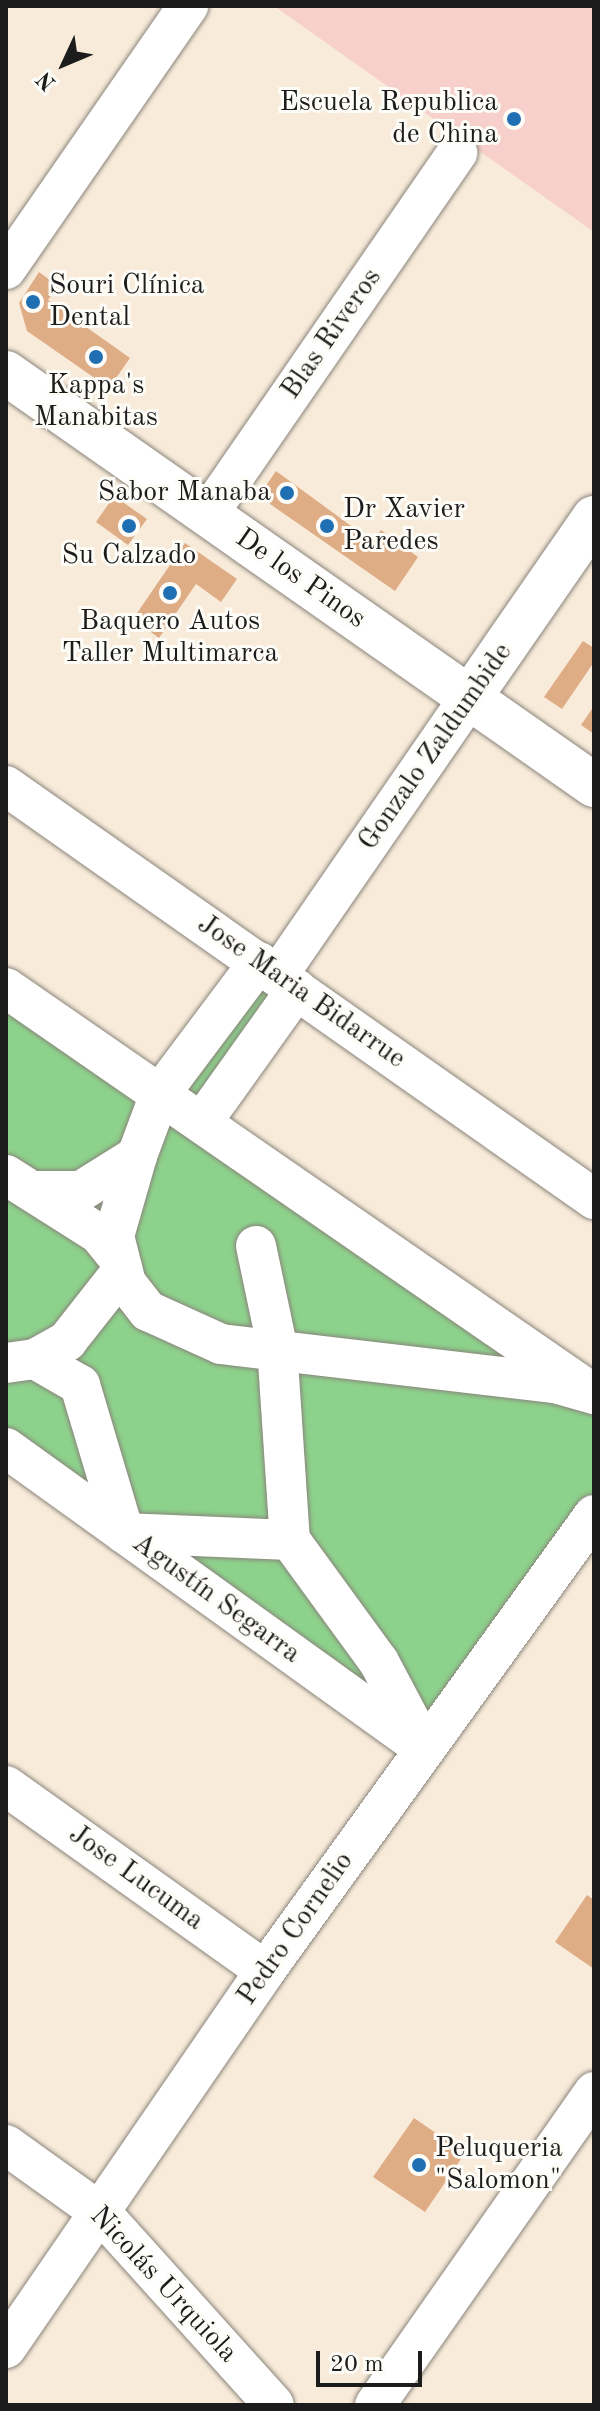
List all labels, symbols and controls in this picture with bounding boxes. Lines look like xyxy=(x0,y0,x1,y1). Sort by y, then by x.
north arrow xyxy=(24,24,104,104)
text: N xyxy=(33,67,60,94)
place label: Escuela Republica de China xyxy=(279,86,498,152)
marker: Escuela Republica de China xyxy=(505,110,523,128)
street label: Blas Riveros xyxy=(275,262,389,406)
place label: Souri Clínica Dental xyxy=(49,269,205,335)
marker: Souri Clínica Dental xyxy=(24,293,42,311)
marker: Kappa's Manabitas xyxy=(87,348,105,366)
place label: Kappa's Manabitas xyxy=(34,369,158,435)
place label: Sabor Manaba xyxy=(98,476,271,510)
marker: Sabor Manaba xyxy=(278,484,296,502)
place label: Dr Xavier Paredes xyxy=(343,493,465,559)
marker: Su Calzado xyxy=(120,517,138,535)
marker: Dr Xavier Paredes xyxy=(318,517,336,535)
street label: De los Pinos xyxy=(228,522,372,636)
place label: Su Calzado xyxy=(62,539,196,573)
marker: Baquero Autos Taller Multimarca xyxy=(161,584,179,602)
place label: Baquero Autos Taller Multimarca xyxy=(62,605,278,671)
street label: Gonzalo Zaldumbide xyxy=(352,637,520,857)
street label: Jose Maria Bidarrue xyxy=(191,908,411,1076)
street label: Agustín Segarra xyxy=(125,1527,307,1671)
street label: Jose Lucuma xyxy=(62,1818,210,1938)
street label: Pedro Cornelio xyxy=(231,1846,361,2012)
place label: Peluqueria "Salomon" xyxy=(435,2132,563,2198)
marker: Peluqueria "Salomon" xyxy=(410,2156,428,2174)
street label: Nicolás Urquiola xyxy=(82,2200,244,2370)
scale bar xyxy=(320,2335,426,2385)
text: 20 m xyxy=(330,2353,384,2377)

